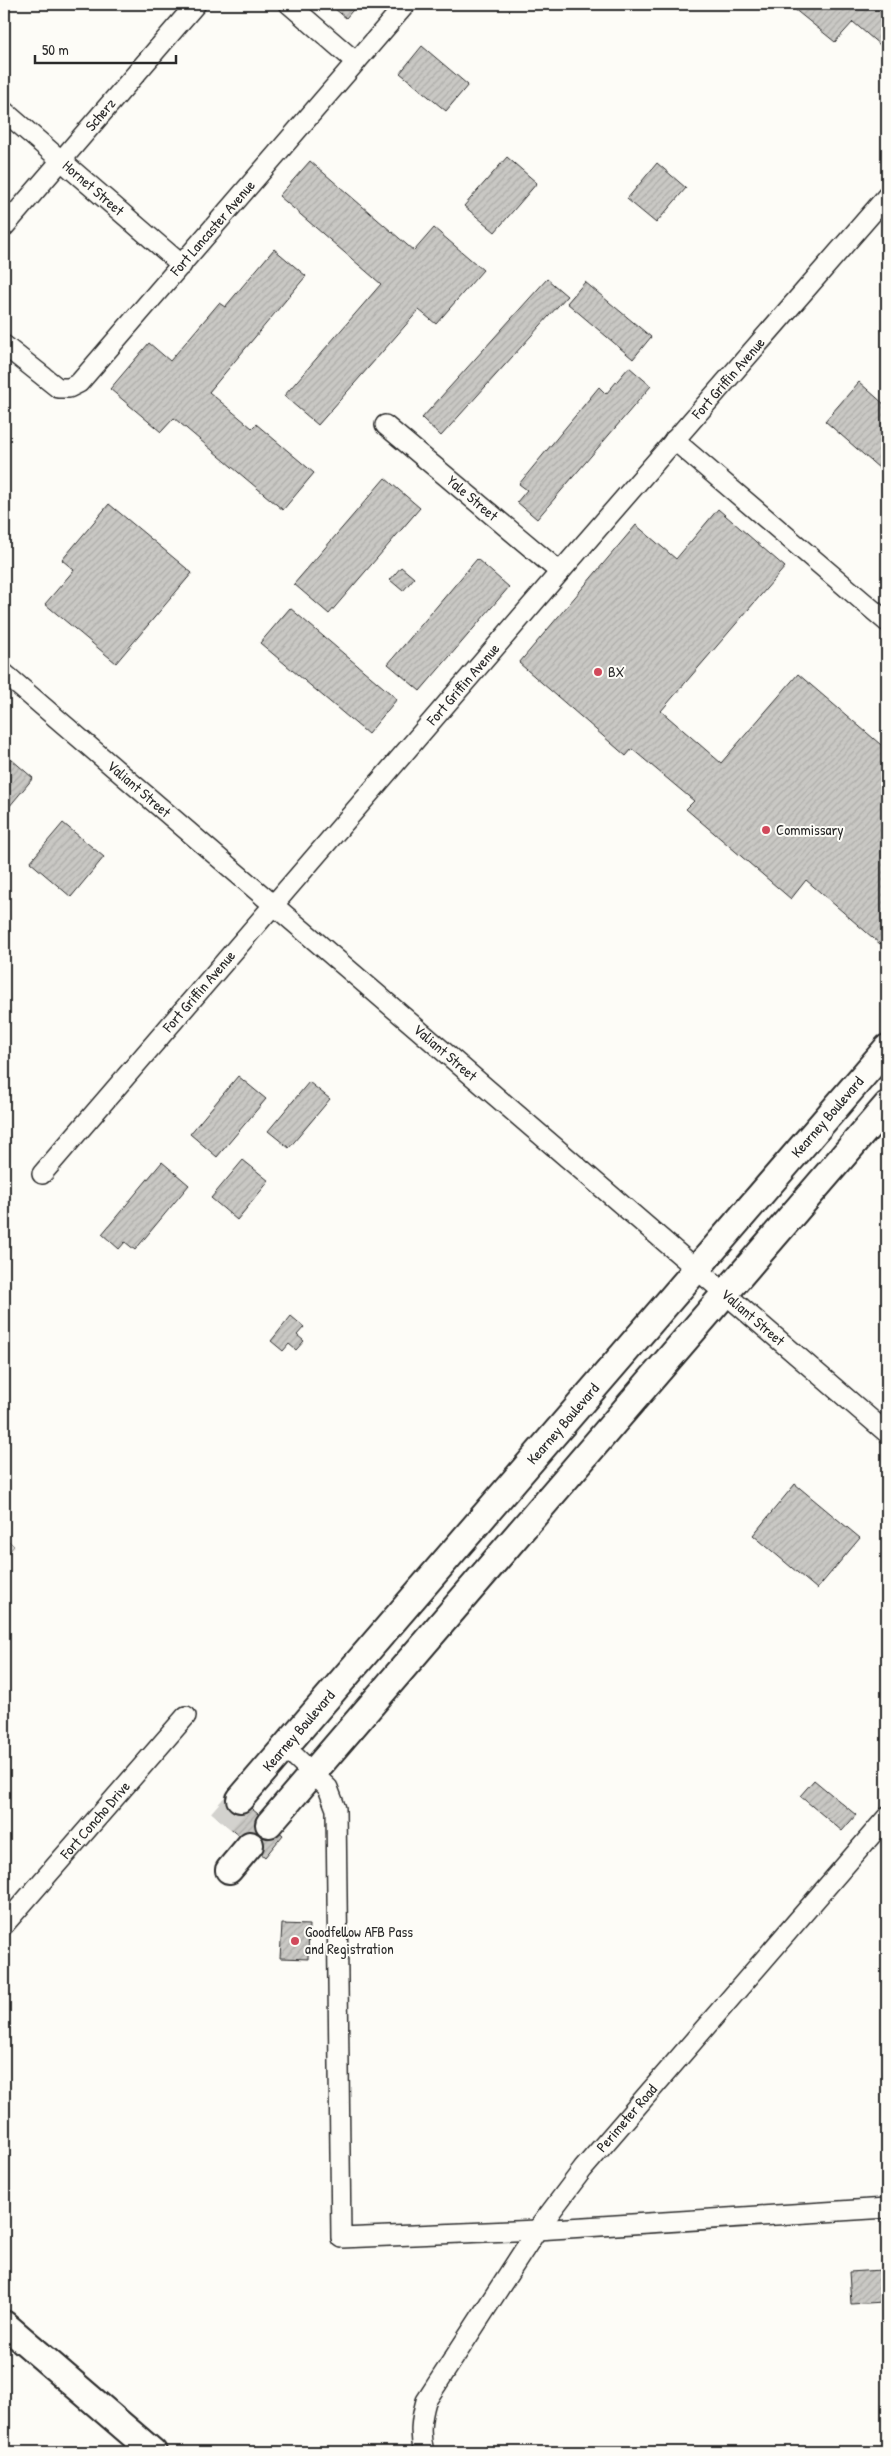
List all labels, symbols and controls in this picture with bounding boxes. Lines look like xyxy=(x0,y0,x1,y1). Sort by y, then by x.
scale bar xyxy=(35,32,176,64)
text: 50 m xyxy=(42,39,69,60)
street label: Scherz xyxy=(80,93,121,135)
street label: Hornet Street xyxy=(58,155,130,221)
street label: Fort Lancaster Avenue xyxy=(164,175,260,281)
street label: Fort Griffin Avenue xyxy=(686,332,770,424)
street label: Yale Street xyxy=(443,470,503,526)
street label: Fort Griffin Avenue xyxy=(421,638,504,730)
place label: BX xyxy=(608,661,625,682)
marker: BX xyxy=(592,666,604,678)
street label: Valiant Street xyxy=(103,755,176,823)
place label: Commissary xyxy=(776,819,844,840)
marker: Commissary xyxy=(760,824,772,836)
street label: Fort Griffin Avenue xyxy=(157,945,240,1037)
street label: Valiant Street xyxy=(409,1019,482,1086)
street label: Kearney Boulevard xyxy=(786,1071,868,1162)
street label: Valiant Street xyxy=(717,1284,790,1351)
street label: Kearney Boulevard xyxy=(522,1378,604,1469)
street label: Kearney Boulevard xyxy=(257,1685,339,1776)
street label: Fort Concho Drive xyxy=(54,1776,135,1864)
place label: Goodfellow AFB Pass and Registration xyxy=(305,1921,413,1959)
marker: Goodfellow AFB Pass and Registration xyxy=(289,1935,301,1947)
street label: Perimeter Road xyxy=(591,2079,662,2156)

